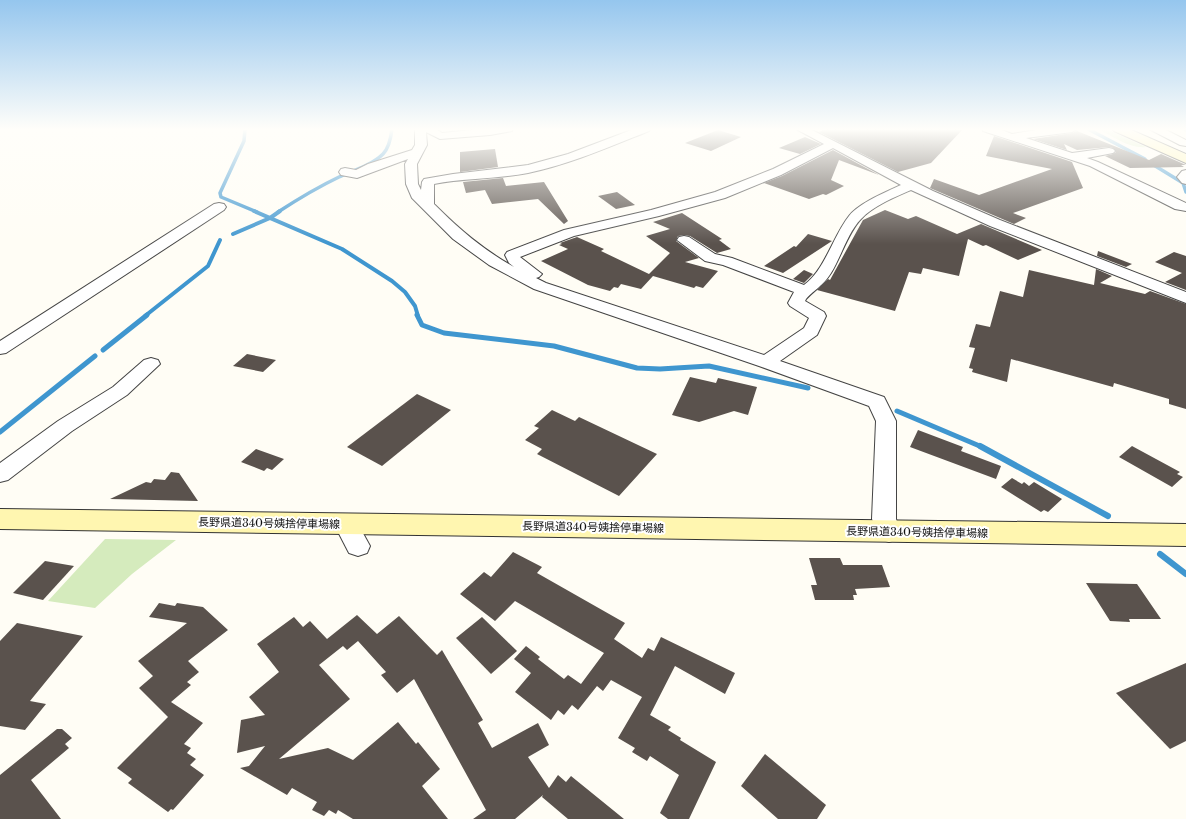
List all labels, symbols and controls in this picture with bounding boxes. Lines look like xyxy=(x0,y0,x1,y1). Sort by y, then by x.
street label: 長野県道340号姨捨停車場線 xyxy=(198,515,340,531)
street label: 長野県道340号姨捨停車場線 xyxy=(522,519,664,535)
street label: 長野県道340号姨捨停車場線 xyxy=(846,524,988,540)

